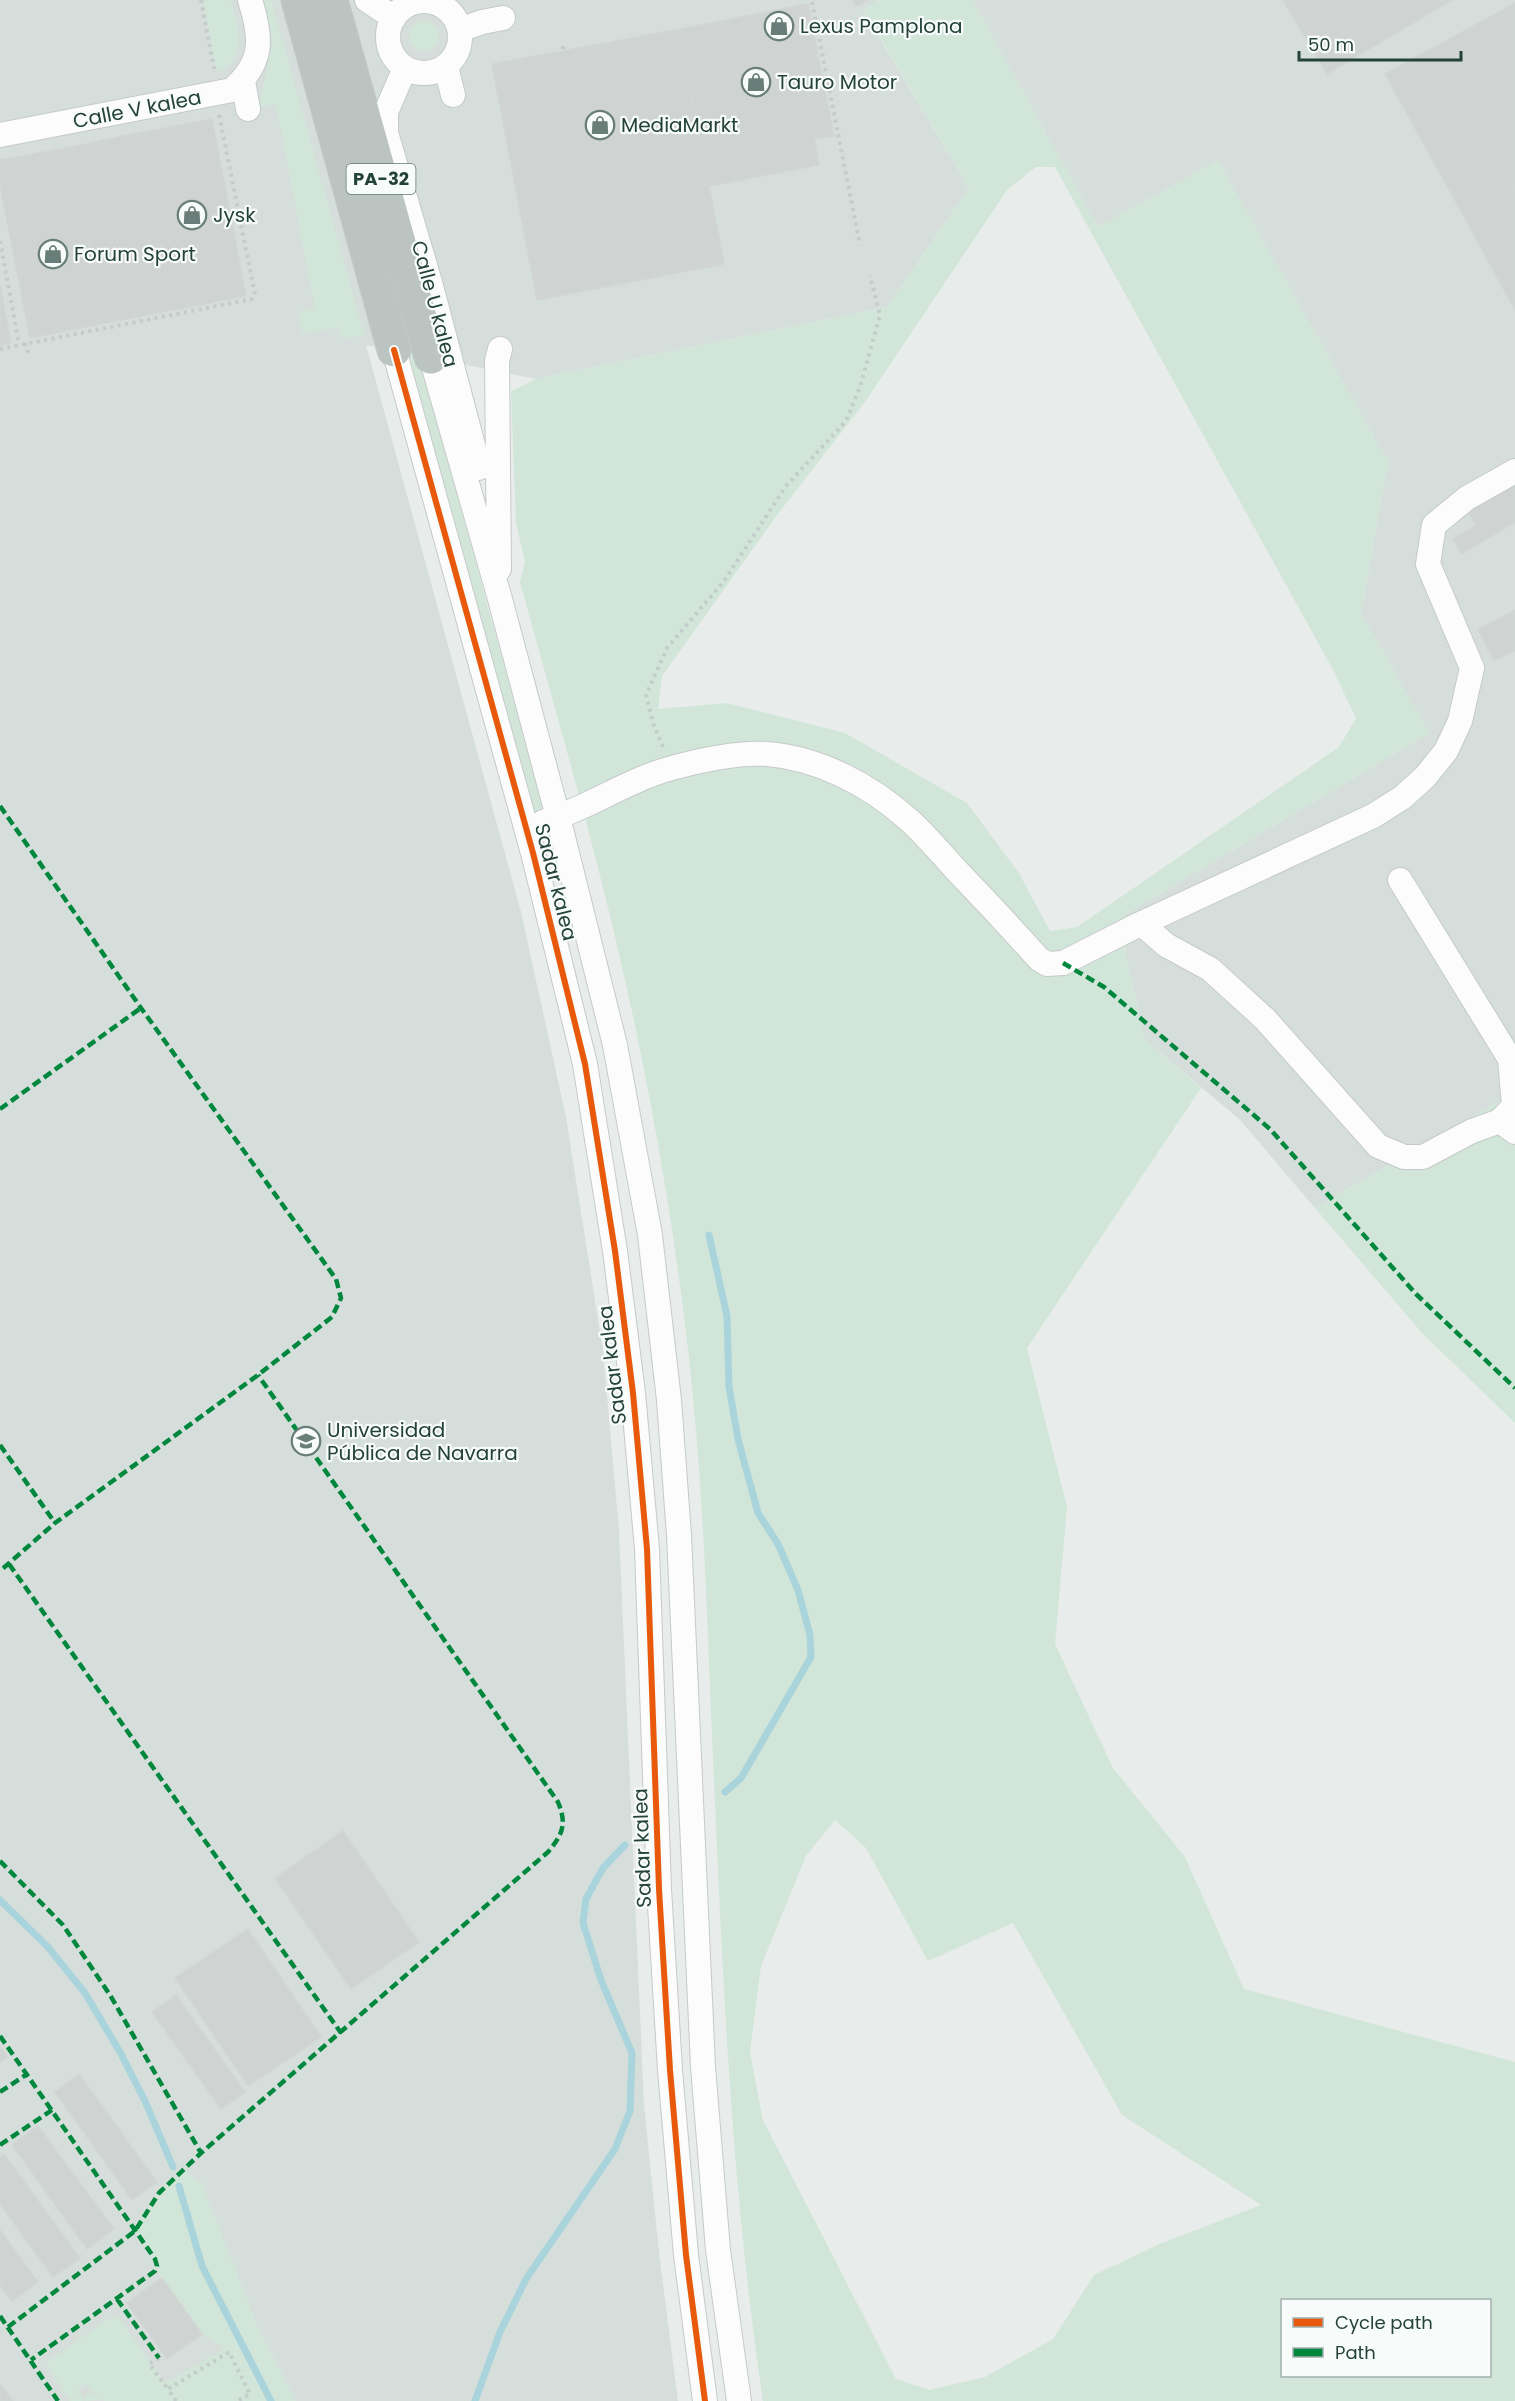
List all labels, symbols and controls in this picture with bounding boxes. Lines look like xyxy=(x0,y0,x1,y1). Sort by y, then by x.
shop icon: Lexus Pamplona xyxy=(763,10,795,42)
place label: Lexus Pamplona xyxy=(800,12,962,40)
scale bar xyxy=(1299,24,1461,62)
text: 50 m xyxy=(1308,32,1354,57)
shop icon: Tauro Motor xyxy=(740,66,772,98)
place label: Tauro Motor xyxy=(777,68,897,96)
street label: Calle V kalea xyxy=(70,83,204,135)
shop icon: MediaMarkt xyxy=(584,109,616,141)
place label: MediaMarkt xyxy=(621,111,738,139)
road number: PA-32 xyxy=(346,164,416,194)
shop icon: Jysk xyxy=(176,199,208,231)
place label: Jysk xyxy=(213,201,256,229)
shop icon: Forum Sport xyxy=(37,238,69,270)
street label: Calle U kalea xyxy=(405,238,465,370)
place label: Forum Sport xyxy=(74,240,196,268)
street label: Sadar kalea xyxy=(528,821,584,943)
street label: Sadar kalea xyxy=(591,1304,633,1426)
place label: Universidad Pública de Navarra xyxy=(327,1416,518,1467)
school or university icon: Universidad Pública de Navarra xyxy=(290,1425,322,1457)
street label: Sadar kalea xyxy=(626,1788,658,1908)
legend xyxy=(1281,2299,1491,2377)
text: Cycle path xyxy=(1335,2310,1433,2335)
text: Path xyxy=(1335,2340,1376,2365)

